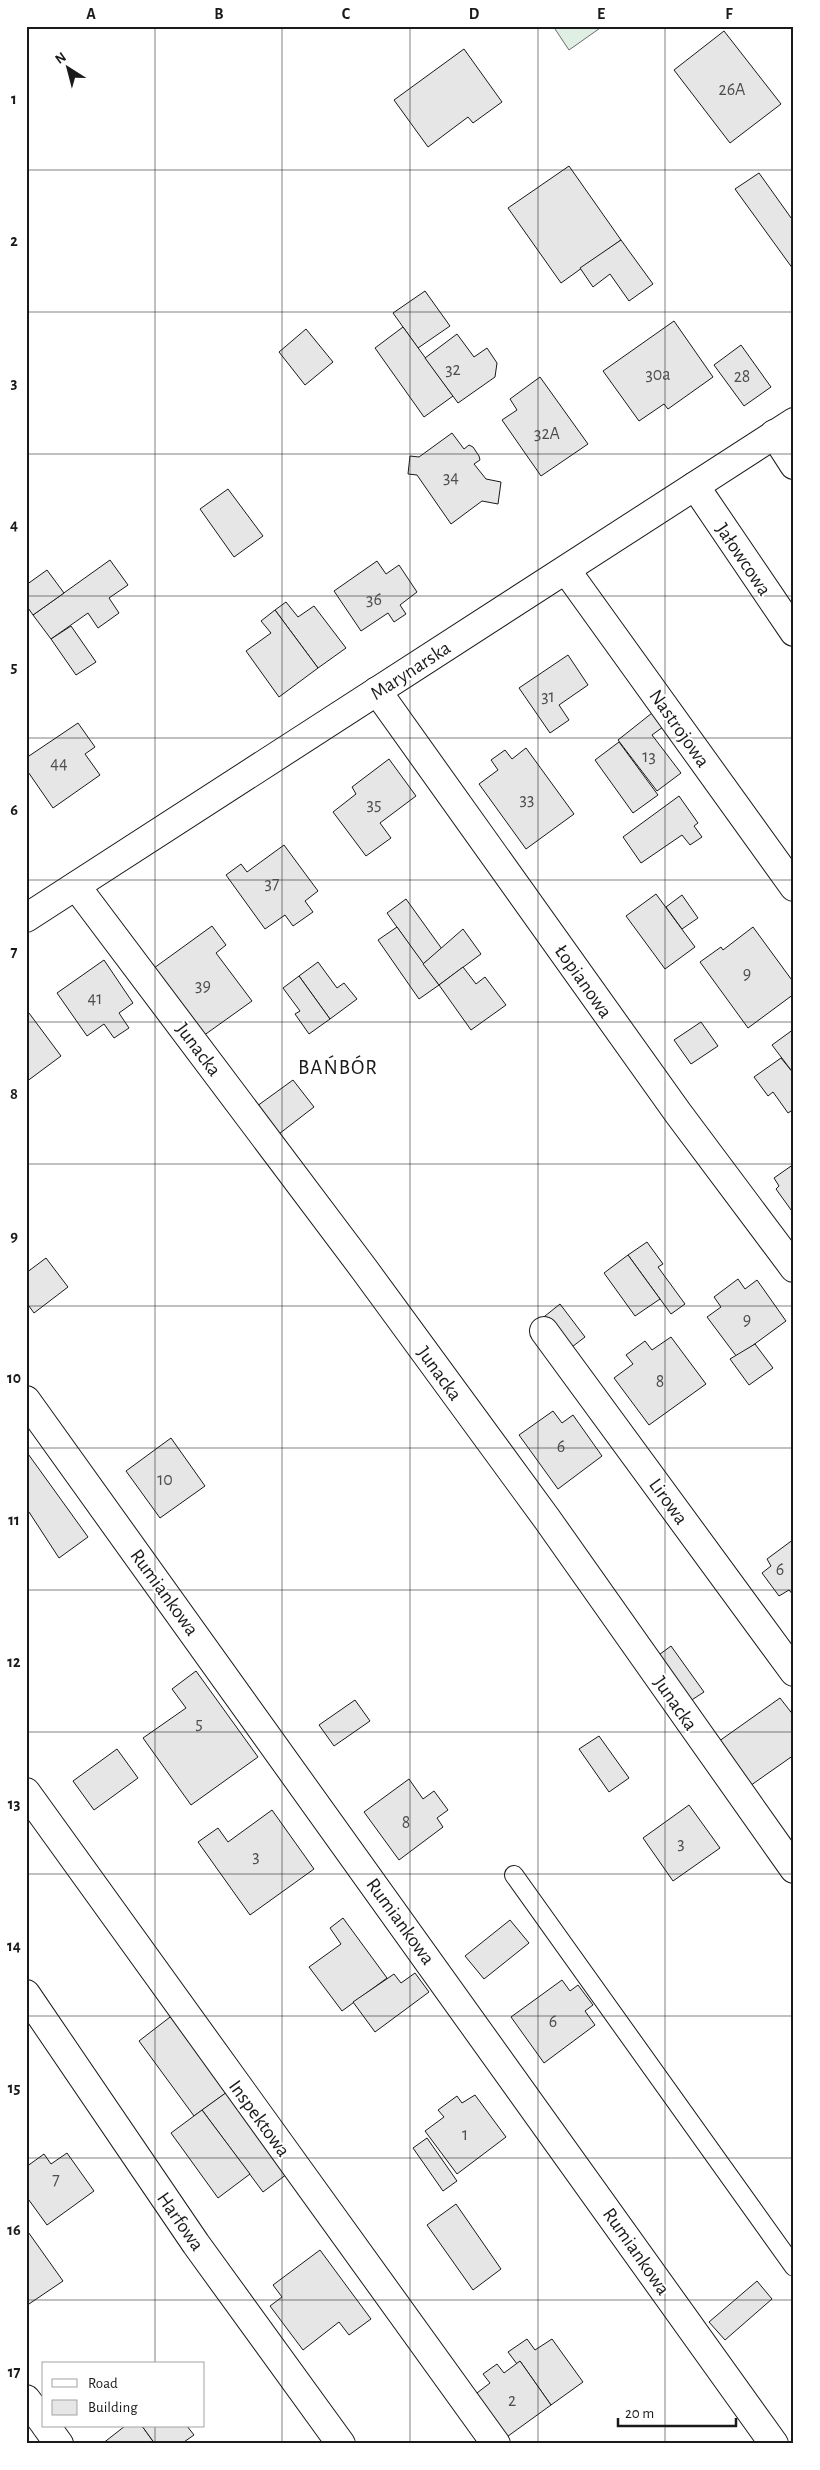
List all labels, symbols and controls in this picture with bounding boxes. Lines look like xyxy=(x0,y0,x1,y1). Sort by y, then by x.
text: A xyxy=(86,6,96,22)
text: B xyxy=(214,6,224,22)
text: C xyxy=(342,6,351,22)
text: D xyxy=(469,6,480,22)
text: E xyxy=(597,6,605,22)
text: F xyxy=(725,6,733,22)
north arrow xyxy=(42,42,92,92)
text: N xyxy=(53,50,69,67)
house number: 26A xyxy=(718,81,746,99)
text: 1 xyxy=(11,91,17,107)
text: 2 xyxy=(10,233,18,249)
house number: 32 xyxy=(445,361,461,379)
house number: 30a xyxy=(645,366,671,384)
house number: 28 xyxy=(734,368,750,386)
text: 3 xyxy=(11,375,18,391)
house number: 32A xyxy=(534,425,561,443)
house number: 34 xyxy=(443,469,459,487)
text: 4 xyxy=(10,517,18,533)
street label: Jałowcowa xyxy=(712,520,775,599)
house number: 36 xyxy=(366,591,382,609)
street label: Marynarska xyxy=(367,638,454,704)
text: 5 xyxy=(11,659,18,675)
street label: Nastrojowa xyxy=(645,686,713,771)
house number: 31 xyxy=(541,688,555,706)
house number: 13 xyxy=(642,748,656,766)
house number: 44 xyxy=(50,755,68,773)
house number: 33 xyxy=(520,791,534,809)
house number: 35 xyxy=(367,796,381,814)
text: 6 xyxy=(10,802,18,818)
house number: 37 xyxy=(265,875,279,893)
street label: Łopianowa xyxy=(551,941,616,1022)
text: 7 xyxy=(11,944,18,960)
house number: 9 xyxy=(743,965,751,983)
house number: 39 xyxy=(195,977,211,995)
house number: 41 xyxy=(88,990,102,1008)
street label: Junacka xyxy=(172,1019,225,1080)
district label: BAŃBÓR xyxy=(298,1055,378,1078)
text: 8 xyxy=(10,1086,18,1102)
text: 9 xyxy=(10,1228,18,1244)
house number: 9 xyxy=(743,1311,751,1329)
street label: Junacka xyxy=(413,1343,465,1404)
text: 10 xyxy=(7,1370,21,1386)
house number: 8 xyxy=(656,1373,664,1391)
house number: 6 xyxy=(557,1438,565,1456)
house number: 10 xyxy=(157,1471,173,1489)
street label: Lirowa xyxy=(645,1475,691,1528)
text: 11 xyxy=(8,1512,20,1528)
street label: Rumiankowa xyxy=(126,1546,202,1640)
house number: 6 xyxy=(776,1561,784,1579)
text: 12 xyxy=(7,1654,21,1670)
street label: Junacka xyxy=(649,1673,701,1734)
house number: 5 xyxy=(195,1715,203,1733)
text: 13 xyxy=(8,1796,20,1812)
house number: 8 xyxy=(402,1814,410,1832)
house number: 3 xyxy=(677,1835,685,1853)
house number: 3 xyxy=(252,1848,260,1866)
street label: Rumiankowa xyxy=(362,1875,438,1969)
text: 14 xyxy=(7,1938,21,1954)
house number: 6 xyxy=(549,2013,557,2031)
street label: Inspektowa xyxy=(225,2077,294,2161)
text: 15 xyxy=(8,2080,20,2096)
house number: 1 xyxy=(462,2126,468,2144)
house number: 7 xyxy=(52,2171,60,2189)
street label: Harfowa xyxy=(153,2189,207,2255)
street label: Rumiankowa xyxy=(599,2204,674,2299)
text: 16 xyxy=(7,2222,21,2238)
legend xyxy=(42,2362,205,2428)
text: 17 xyxy=(8,2364,20,2380)
text: Road xyxy=(88,2376,118,2391)
house number: 2 xyxy=(508,2392,516,2410)
scale bar xyxy=(618,2395,735,2427)
text: Building xyxy=(88,2400,138,2415)
text: 20 m xyxy=(625,2406,654,2421)

